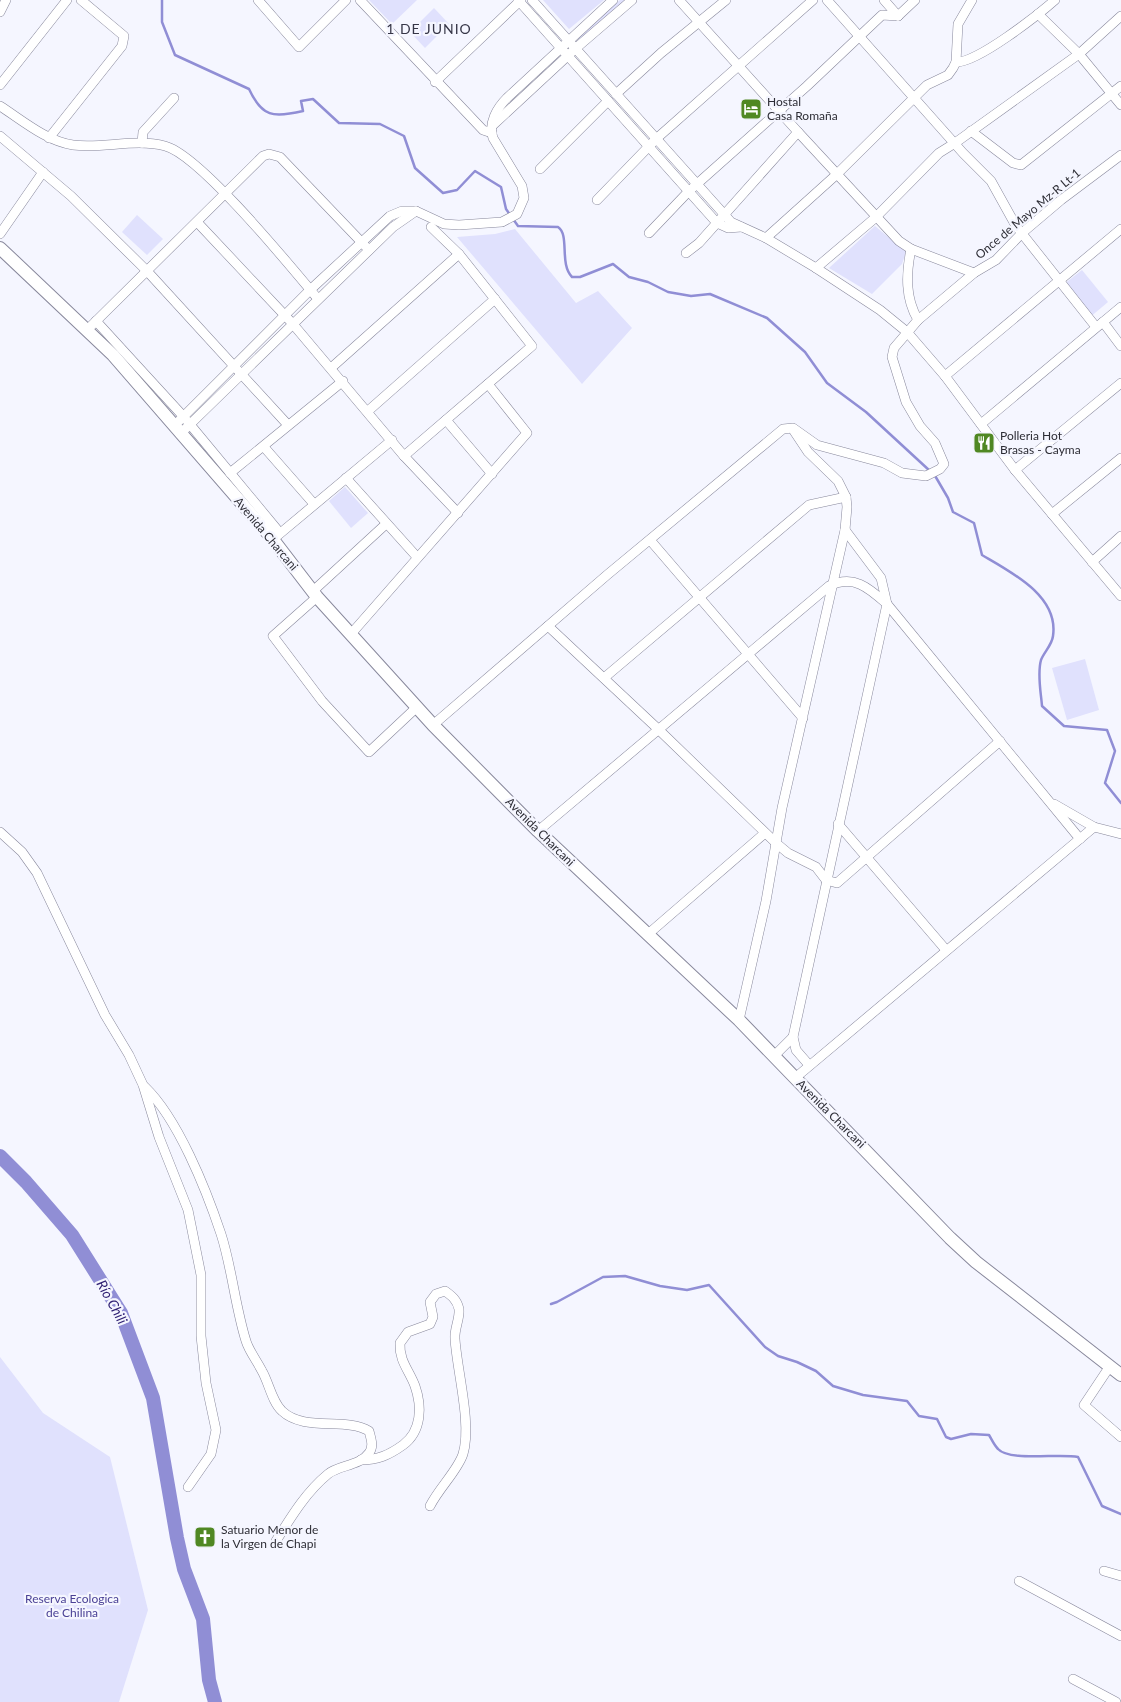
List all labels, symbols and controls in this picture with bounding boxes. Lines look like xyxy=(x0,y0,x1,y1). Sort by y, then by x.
district label: 1 DE JUNIO xyxy=(386,20,472,37)
place label: Hostal Casa Romaña xyxy=(767,94,838,123)
hotel icon: Hostal Casa Romaña xyxy=(739,97,763,121)
street label: Once de Mayo Mz-R Lt-1 xyxy=(972,165,1083,262)
place label: Polleria Hot Brasas - Cayma xyxy=(1000,428,1081,457)
restaurant icon: Polleria Hot Brasas - Cayma xyxy=(972,431,996,455)
street label: Avenida Charcani xyxy=(231,494,302,574)
street label: Avenida Charcani xyxy=(503,794,578,869)
street label: Avenida Charcani xyxy=(794,1076,869,1151)
water label: Río Chili xyxy=(93,1277,132,1327)
place label: Satuario Menor de la Virgen de Chapi xyxy=(221,1522,318,1551)
church icon: Satuario Menor de la Virgen de Chapi xyxy=(193,1525,217,1549)
park label: Reserva Ecologica de Chilina xyxy=(25,1591,119,1620)

